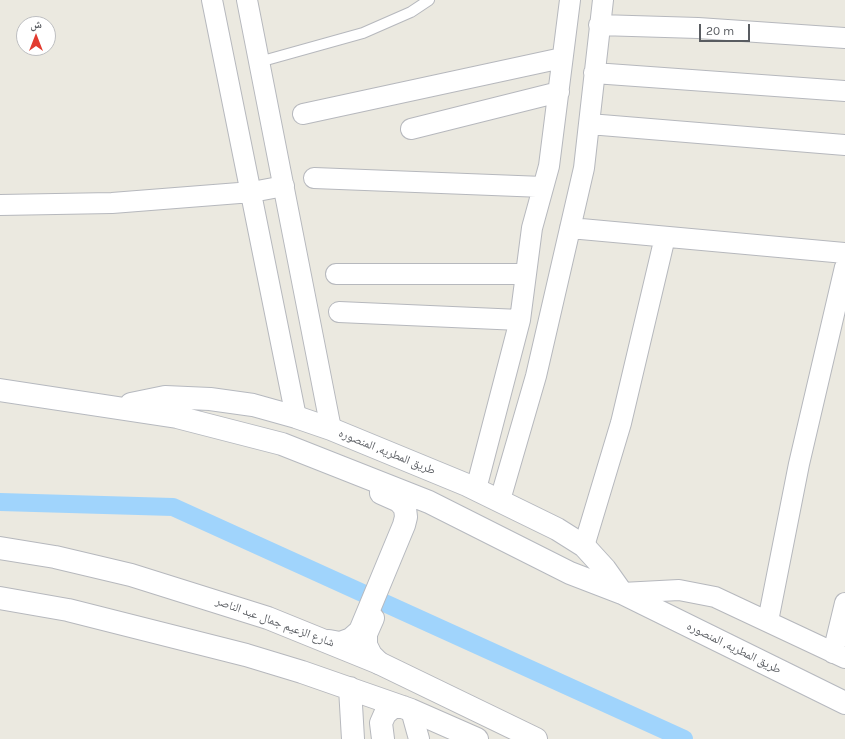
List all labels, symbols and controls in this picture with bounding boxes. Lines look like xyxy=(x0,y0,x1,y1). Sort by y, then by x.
north arrow xyxy=(16,16,56,56)
scale bar xyxy=(701,16,752,42)
text: ش xyxy=(30,18,42,31)
text: 20 m xyxy=(706,24,734,38)
street label: طريق المطريه, المنصوره xyxy=(336,426,438,478)
street label: شارع الزعيم جمال عبد الناصر xyxy=(214,594,336,650)
street label: طريق المطريه, المنصوره xyxy=(684,619,784,677)

